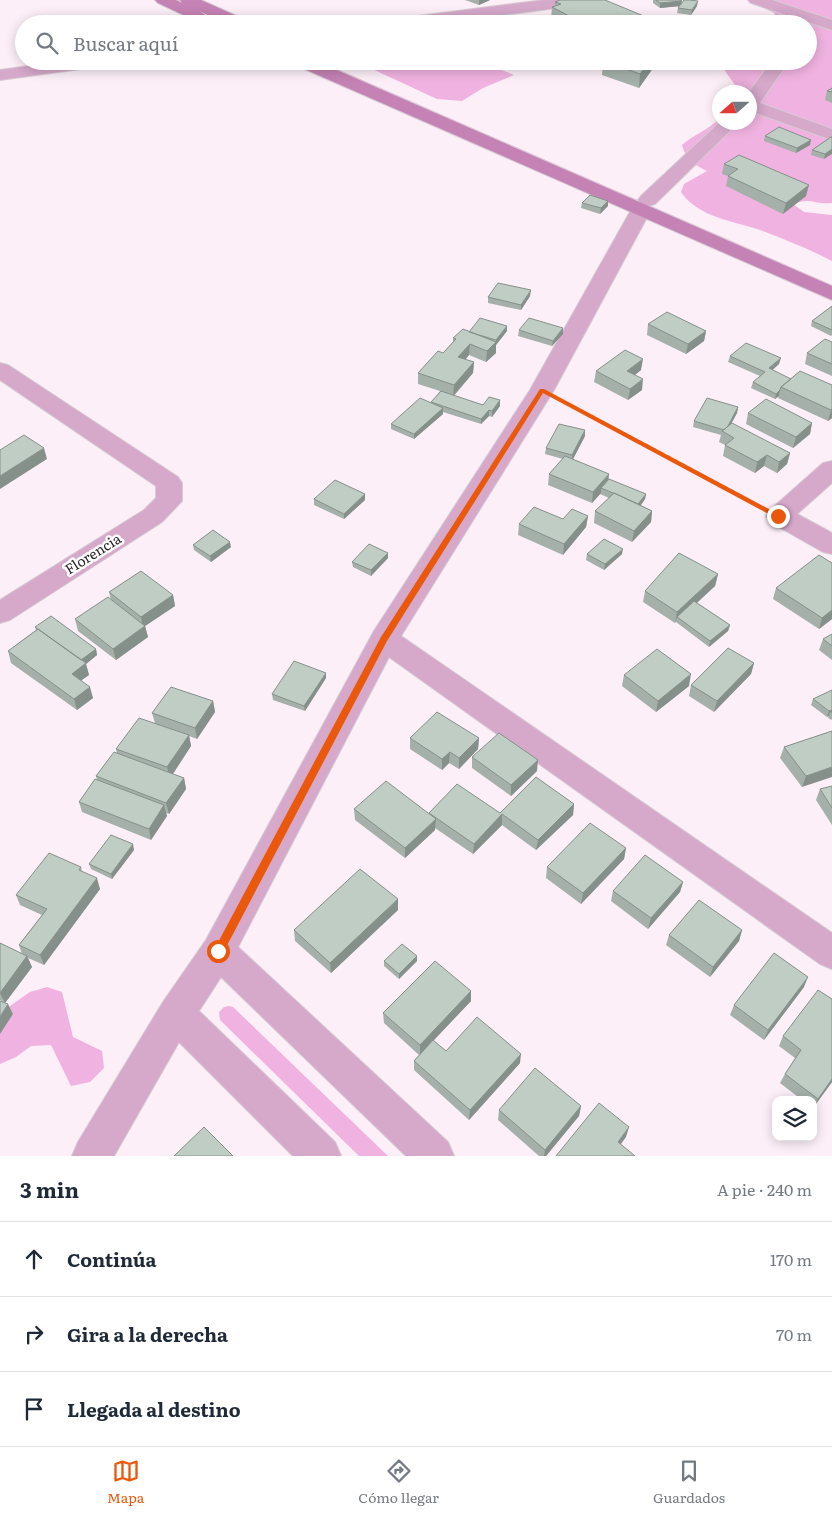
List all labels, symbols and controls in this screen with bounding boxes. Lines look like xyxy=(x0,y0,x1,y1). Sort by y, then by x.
search box xyxy=(15,15,817,70)
icon: search xyxy=(33,29,61,57)
text: Buscar aquí xyxy=(73,29,178,57)
north arrow xyxy=(712,85,757,130)
route end xyxy=(767,505,790,528)
street label: Florencia xyxy=(60,528,125,578)
route start xyxy=(207,940,230,963)
map controls xyxy=(772,1096,817,1141)
button: layers xyxy=(772,1096,817,1141)
text: 3 min xyxy=(20,1173,79,1204)
text: A pie · 240 m xyxy=(717,1177,812,1201)
icon: ahead xyxy=(20,1245,48,1273)
text: Continúa xyxy=(67,1245,157,1273)
text: 170 m xyxy=(770,1247,812,1271)
icon: right xyxy=(20,1320,48,1348)
text: Gira a la derecha xyxy=(67,1320,228,1348)
text: 70 m xyxy=(776,1322,812,1346)
icon: arrive xyxy=(20,1395,48,1423)
text: Llegada al destino xyxy=(67,1395,241,1423)
tab: Mapa xyxy=(107,1457,144,1507)
tab: Cómo llegar xyxy=(358,1457,439,1507)
tab: Guardados xyxy=(653,1457,725,1507)

